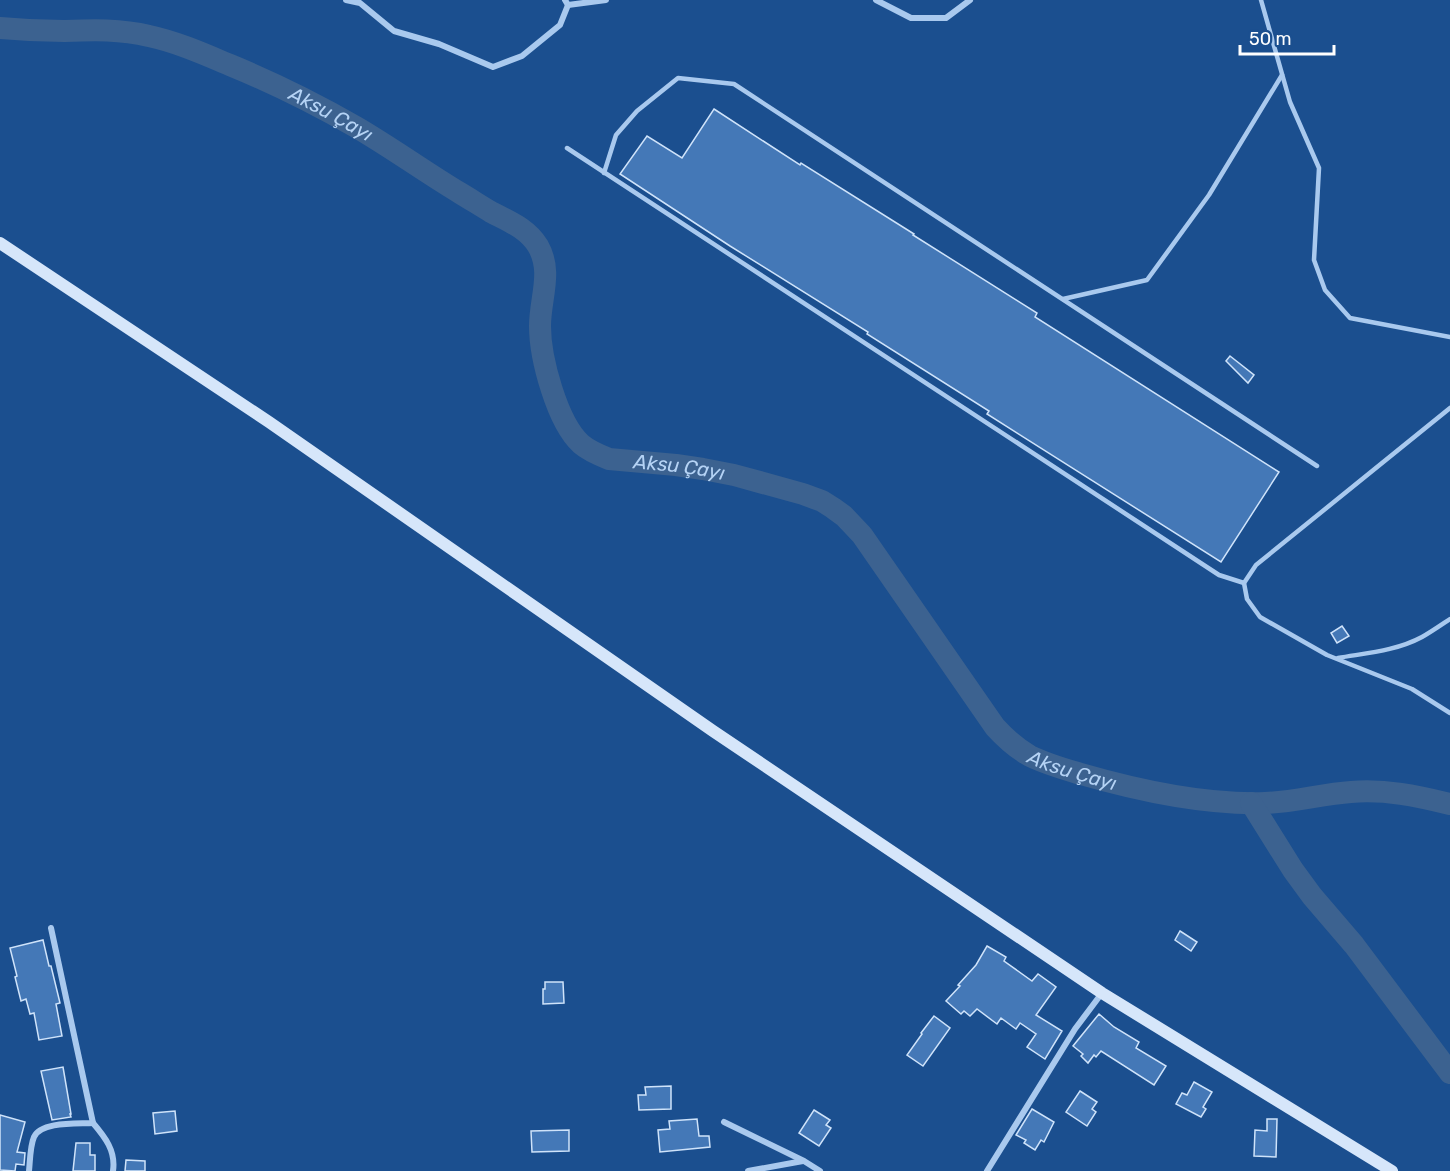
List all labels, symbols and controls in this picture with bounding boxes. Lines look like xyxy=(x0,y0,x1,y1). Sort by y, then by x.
scale bar xyxy=(1240,18,1334,56)
text: 50 m xyxy=(1249,28,1292,50)
water label: Aksu Çayı xyxy=(284,81,378,146)
water label: Aksu Çayı xyxy=(632,449,727,485)
water label: Aksu Çayı xyxy=(1023,744,1119,795)

